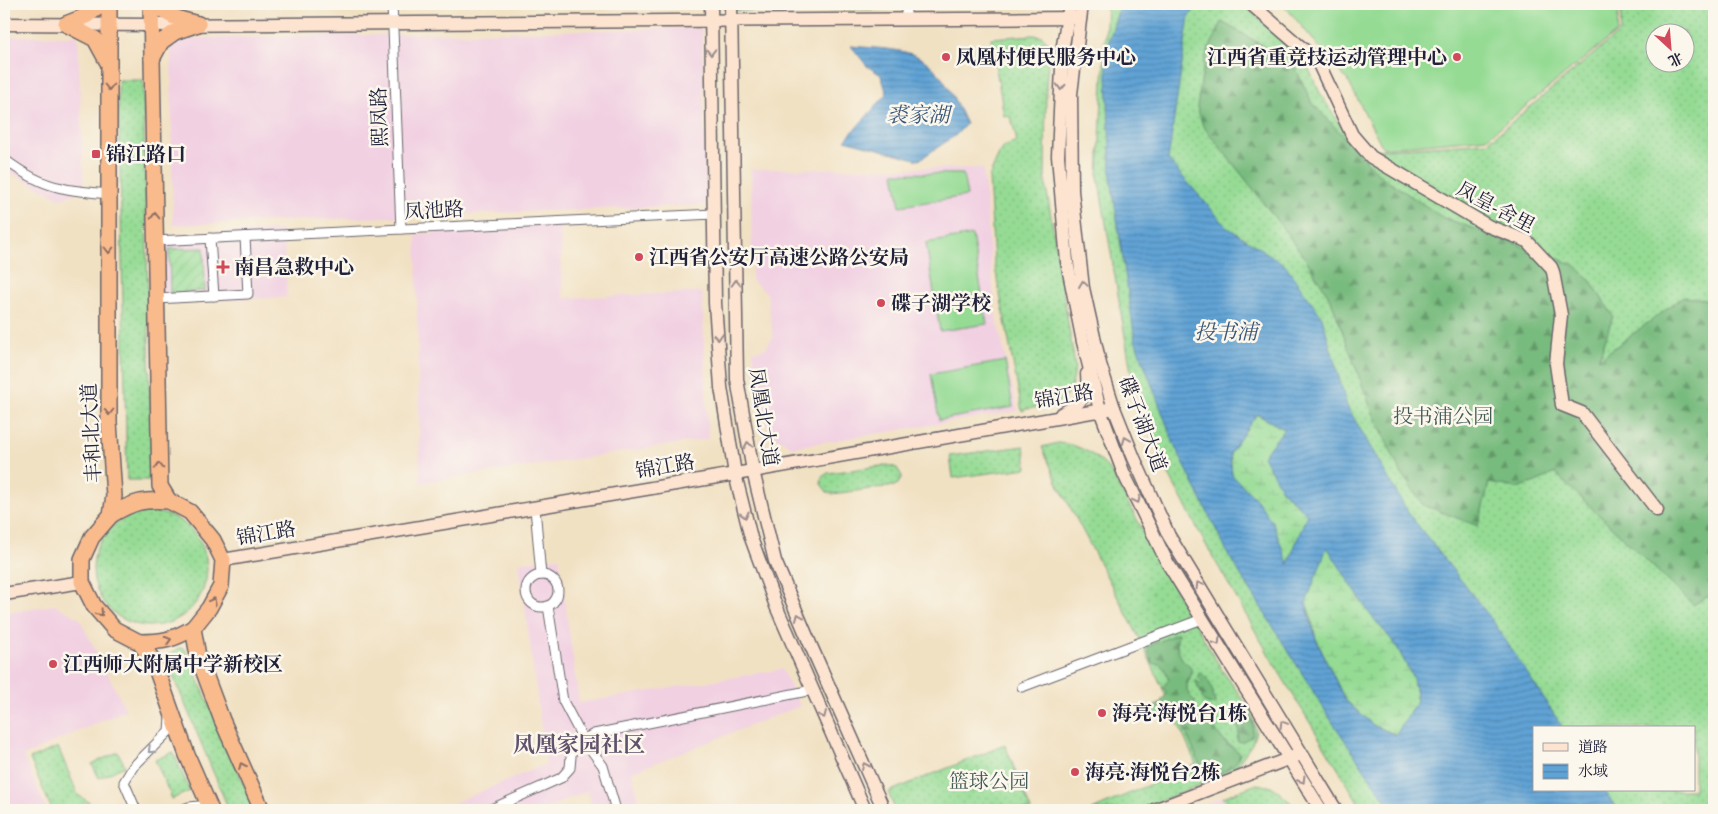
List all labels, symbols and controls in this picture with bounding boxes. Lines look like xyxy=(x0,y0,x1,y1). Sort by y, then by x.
north arrow xyxy=(1646,22,1696,72)
place label: 凤凰村便民服务中心 xyxy=(956,44,1136,70)
place label: 江西省重竞技运动管理中心 xyxy=(1207,44,1447,70)
one-way arrow xyxy=(706,49,716,57)
text: 北 xyxy=(1665,49,1686,71)
marker: 凤凰村便民服务中心 xyxy=(940,51,952,63)
marker: 江西省重竞技运动管理中心 xyxy=(1451,51,1463,63)
one-way arrow xyxy=(1056,83,1067,91)
one-way arrow xyxy=(104,84,114,92)
street label: 熙凤路 xyxy=(365,87,393,147)
water label: 裘家湖 xyxy=(887,101,953,128)
place label: 锦江路口 xyxy=(106,141,186,167)
marker: 锦江路口 xyxy=(90,148,102,160)
street label: 凤皇-舍里 xyxy=(1452,175,1540,239)
street label: 凤池路 xyxy=(403,195,465,225)
one-way arrow xyxy=(150,212,160,220)
place label: 江西省公安厅高速公路公安局 xyxy=(649,244,909,270)
one-way arrow xyxy=(104,246,114,254)
marker: 江西省公安厅高速公路公安局 xyxy=(633,251,645,263)
place label: 南昌急救中心 xyxy=(234,254,354,280)
marker: 南昌急救中心 xyxy=(216,260,230,274)
one-way arrow xyxy=(730,279,741,287)
one-way arrow xyxy=(1078,279,1088,288)
place label: 碟子湖学校 xyxy=(891,290,991,316)
marker: 碟子湖学校 xyxy=(875,297,887,309)
water label: 投书浦 xyxy=(1195,318,1260,345)
one-way arrow xyxy=(712,334,723,342)
street label: 凤凰北大道 xyxy=(743,366,785,468)
street label: 碟子湖大道 xyxy=(1113,373,1173,475)
street label: 锦江路 xyxy=(1032,378,1096,414)
street label: 丰和北大道 xyxy=(75,382,107,484)
park label: 投书浦公园 xyxy=(1393,403,1493,429)
one-way arrow xyxy=(104,409,114,417)
one-way arrow xyxy=(1122,436,1133,445)
one-way arrow xyxy=(744,441,754,449)
street label: 锦江路 xyxy=(633,448,697,484)
one-way arrow xyxy=(154,462,165,470)
one-way arrow xyxy=(1131,495,1141,504)
one-way arrow xyxy=(739,510,750,519)
street label: 锦江路 xyxy=(234,515,298,551)
one-way arrow xyxy=(1195,581,1205,590)
one-way arrow xyxy=(207,597,217,606)
one-way arrow xyxy=(94,607,103,616)
one-way arrow xyxy=(795,613,805,622)
one-way arrow xyxy=(163,635,171,645)
one-way arrow xyxy=(1210,636,1220,645)
place label: 江西师大附属中学新校区 xyxy=(63,651,283,677)
marker: 江西师大附属中学新校区 xyxy=(47,658,59,670)
place label: 海亮·海悦台1栋 xyxy=(1112,700,1248,726)
marker: 海亮·海悦台1栋 xyxy=(1096,707,1108,719)
one-way arrow xyxy=(817,710,828,719)
one-way arrow xyxy=(1279,720,1289,729)
legend xyxy=(1533,726,1696,792)
district label: 凤凰家园社区 xyxy=(513,730,645,759)
text: 道路 xyxy=(1578,737,1608,756)
one-way arrow xyxy=(147,744,156,753)
place label: 海亮·海悦台2栋 xyxy=(1085,759,1221,785)
text: 水域 xyxy=(1578,761,1608,780)
one-way arrow xyxy=(238,762,249,771)
one-way arrow xyxy=(860,762,871,771)
marker: 海亮·海悦台2栋 xyxy=(1069,766,1081,778)
park label: 篮球公园 xyxy=(949,768,1029,794)
one-way arrow xyxy=(1296,774,1306,783)

